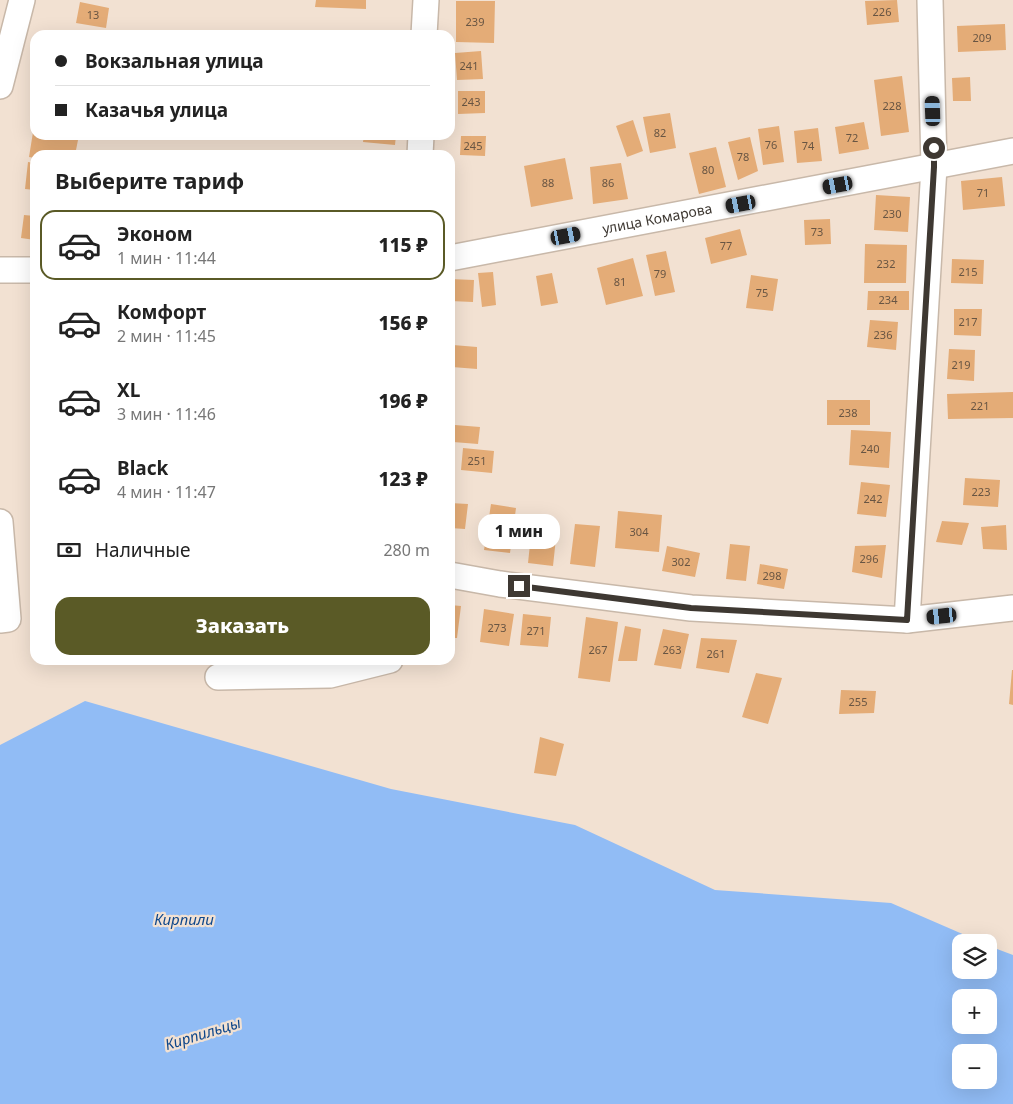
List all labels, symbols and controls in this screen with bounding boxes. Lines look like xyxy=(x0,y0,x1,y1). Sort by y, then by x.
house number: 226 xyxy=(873,4,891,19)
house number: 13 xyxy=(87,7,99,22)
house number: 239 xyxy=(466,14,484,29)
house number: 209 xyxy=(973,30,991,45)
text: Вокзальная улица xyxy=(85,48,264,74)
house number: 241 xyxy=(460,58,478,73)
house number: 243 xyxy=(462,94,480,109)
car xyxy=(924,96,941,126)
text: Казачья улица xyxy=(85,97,228,123)
house number: 228 xyxy=(883,98,901,113)
house number: 82 xyxy=(654,125,666,140)
house number: 72 xyxy=(846,130,858,145)
house number: 76 xyxy=(765,137,777,152)
route start xyxy=(923,137,945,159)
house number: 245 xyxy=(464,138,482,153)
house number: 74 xyxy=(802,138,815,153)
house number: 78 xyxy=(737,149,749,164)
house number: 80 xyxy=(702,162,714,177)
text: Выберите тариф xyxy=(55,165,244,195)
house number: 88 xyxy=(542,175,554,190)
house number: 86 xyxy=(602,175,614,190)
car xyxy=(821,175,854,195)
house number: 71 xyxy=(977,185,989,200)
car xyxy=(724,194,757,214)
street label: улица Комарова xyxy=(601,198,714,238)
house number: 230 xyxy=(883,206,901,221)
text: Эконом xyxy=(117,221,193,247)
icon: car xyxy=(57,223,102,268)
house number: 73 xyxy=(811,224,823,239)
car xyxy=(549,226,582,246)
text: 115 ₽ xyxy=(378,232,428,258)
house number: 77 xyxy=(720,238,732,253)
text: 1 мин · 11:44 xyxy=(117,247,216,269)
house number: 232 xyxy=(877,256,895,271)
house number: 215 xyxy=(959,264,977,279)
house number: 79 xyxy=(654,266,666,281)
house number: 81 xyxy=(614,274,626,289)
house number: 75 xyxy=(756,285,768,300)
house number: 234 xyxy=(879,292,898,307)
text: Комфорт xyxy=(117,299,206,325)
icon: car xyxy=(57,301,102,346)
text: 156 ₽ xyxy=(378,310,428,336)
house number: 217 xyxy=(959,314,977,329)
text: 2 мин · 11:45 xyxy=(117,325,216,347)
house number: 236 xyxy=(874,327,892,342)
house number: 219 xyxy=(952,357,970,372)
text: XL xyxy=(117,377,140,403)
icon: car xyxy=(57,379,102,424)
text: 196 ₽ xyxy=(378,388,428,414)
house number: 221 xyxy=(971,398,989,413)
text: 3 мин · 11:46 xyxy=(117,403,216,425)
house number: 238 xyxy=(839,405,857,420)
house number: 240 xyxy=(861,441,879,456)
house number: 251 xyxy=(468,453,486,468)
text: Black xyxy=(117,455,168,481)
icon: car xyxy=(57,457,102,502)
text: 123 ₽ xyxy=(378,466,428,492)
text: 4 мин · 11:47 xyxy=(117,481,216,503)
house number: 223 xyxy=(972,484,990,499)
house number: 242 xyxy=(864,491,882,506)
callout: 1 мин xyxy=(478,514,560,548)
text: 1 мин xyxy=(495,520,543,542)
house number: 304 xyxy=(630,524,649,539)
icon: cash xyxy=(55,536,83,564)
text: Наличные xyxy=(95,537,190,563)
text: 280 m xyxy=(383,539,430,561)
house number: 296 xyxy=(860,551,878,566)
house number: 302 xyxy=(672,554,690,569)
house number: 298 xyxy=(763,568,781,583)
route end xyxy=(508,575,530,597)
button: Заказать xyxy=(55,597,430,655)
car xyxy=(926,607,957,625)
house number: 273 xyxy=(488,620,506,635)
house number: 271 xyxy=(527,623,545,638)
house number: 267 xyxy=(589,642,607,657)
house number: 263 xyxy=(663,642,681,657)
house number: 261 xyxy=(707,646,725,661)
house number: 255 xyxy=(849,694,867,709)
water label: Кирпили xyxy=(154,909,214,929)
map controls xyxy=(952,934,997,1089)
button: layers xyxy=(952,934,997,979)
button: + xyxy=(952,989,997,1034)
water label: Кирпильцы xyxy=(162,1012,243,1054)
button: − xyxy=(952,1044,997,1089)

